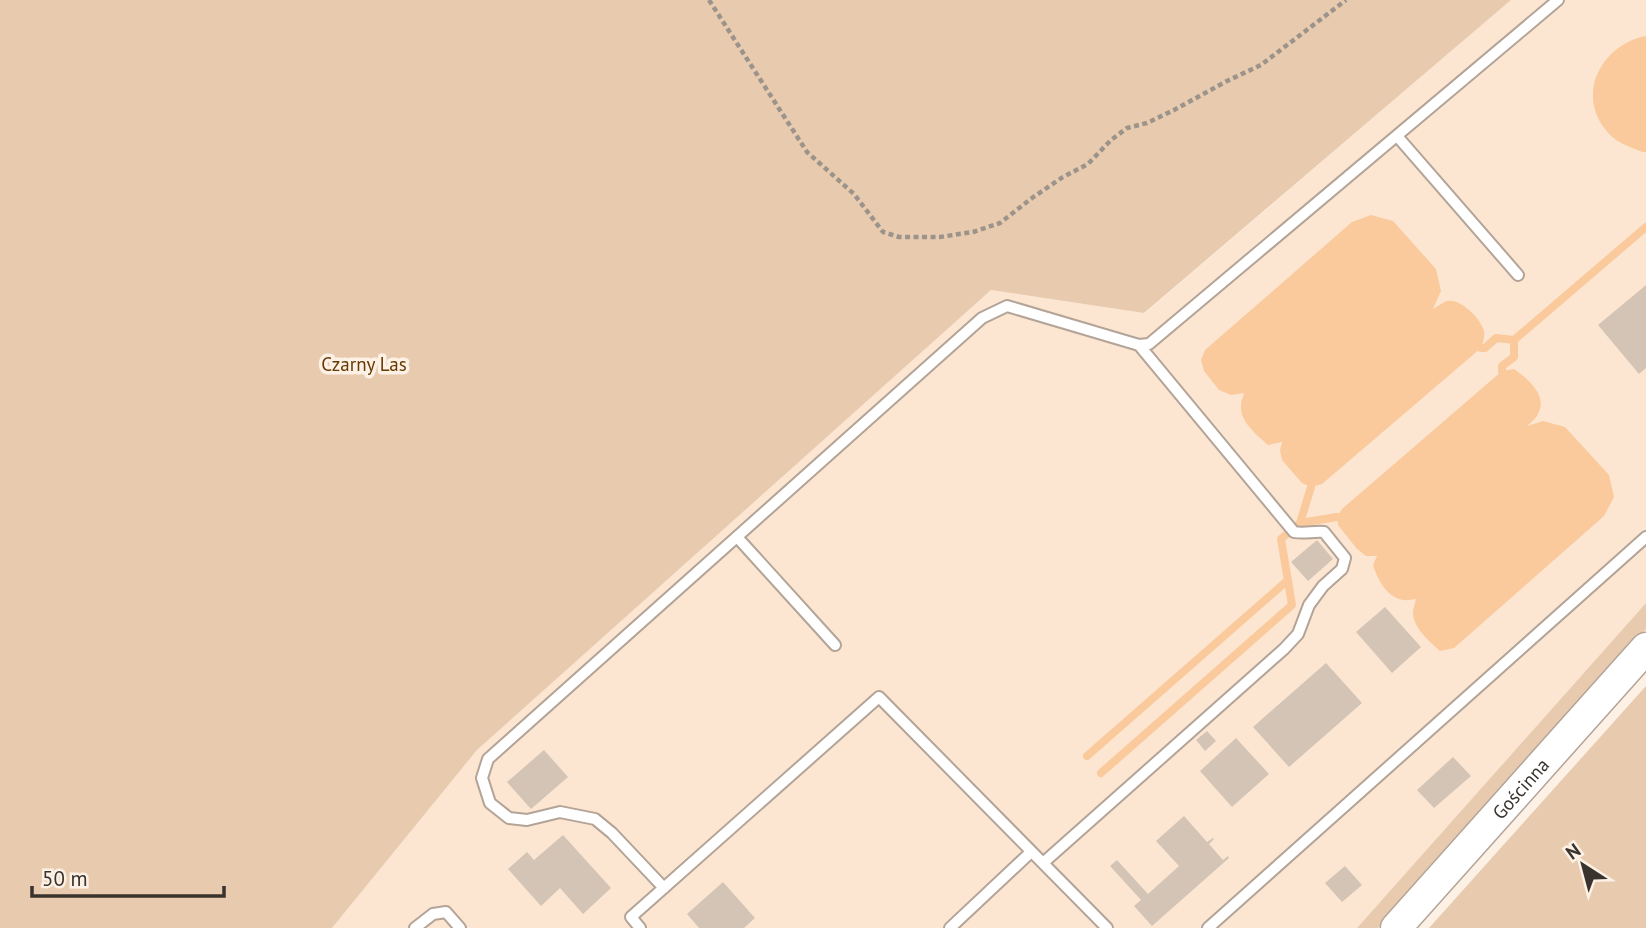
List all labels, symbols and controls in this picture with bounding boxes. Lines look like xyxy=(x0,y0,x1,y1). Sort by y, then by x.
park label: Czarny Las xyxy=(321,352,407,376)
street label: Gościnna xyxy=(1487,753,1554,824)
north arrow xyxy=(1548,830,1618,900)
text: N xyxy=(1561,838,1585,865)
scale bar xyxy=(32,855,224,899)
text: 50 m xyxy=(42,865,88,892)

